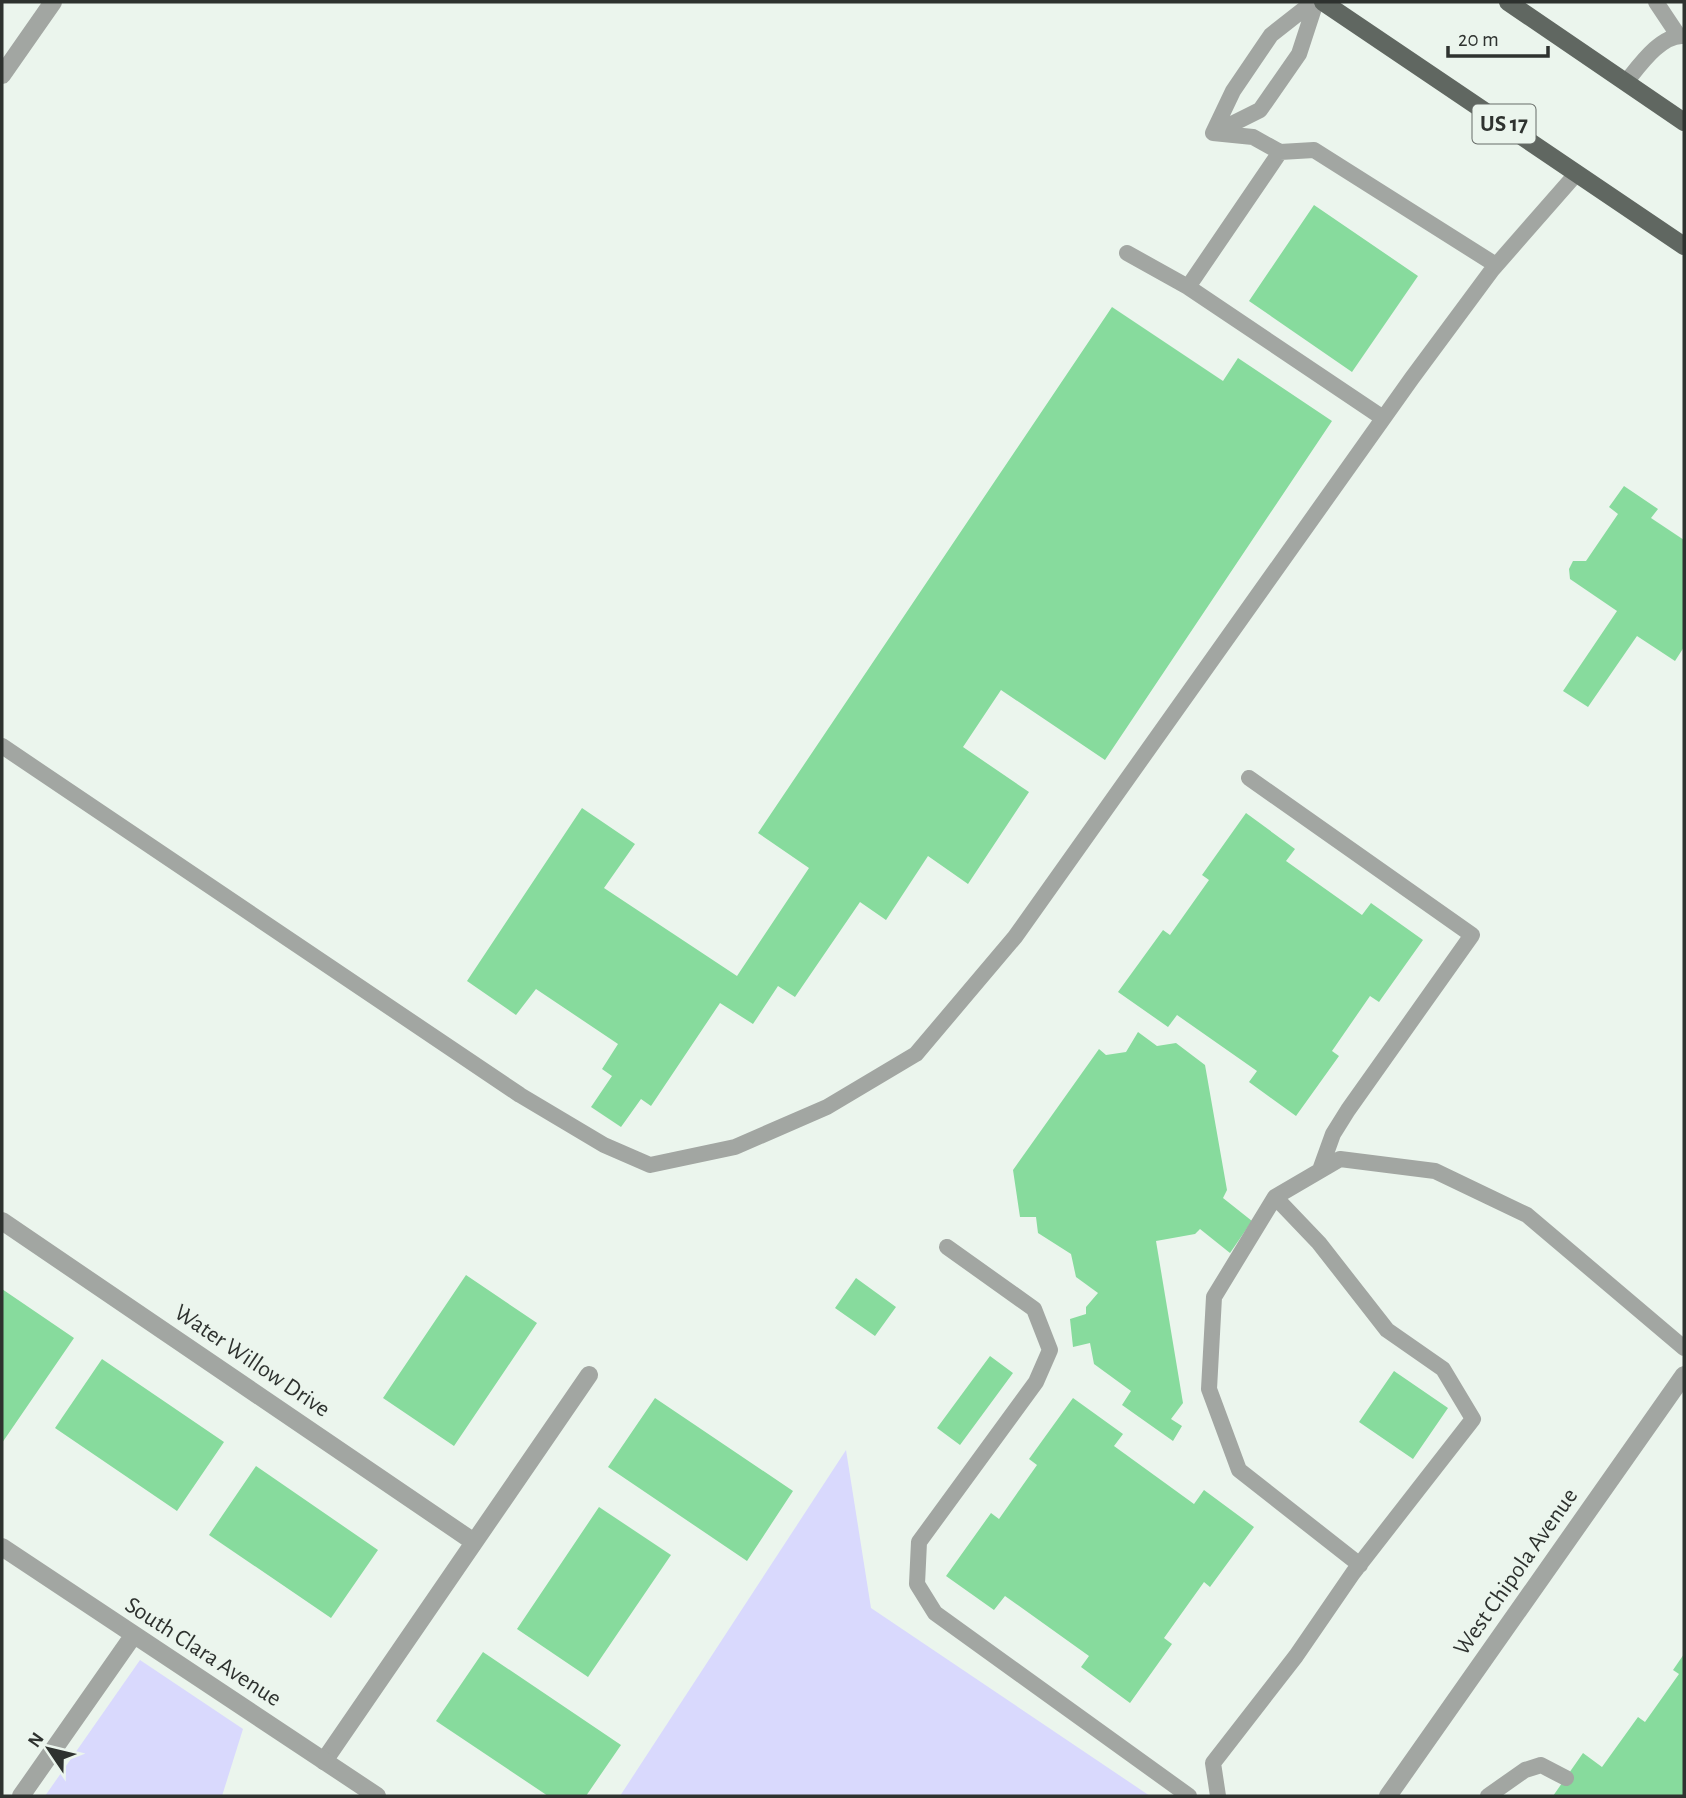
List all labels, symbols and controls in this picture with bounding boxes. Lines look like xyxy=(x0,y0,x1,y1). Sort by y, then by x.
scale bar xyxy=(1448,14,1548,58)
text: 20 m xyxy=(1458,29,1499,50)
road number: US 17 xyxy=(1472,105,1536,144)
street label: Water Willow Drive xyxy=(170,1300,334,1422)
street label: West Chipola Avenue xyxy=(1449,1484,1583,1660)
street label: South Clara Avenue xyxy=(121,1593,285,1711)
north arrow xyxy=(14,1714,84,1784)
text: N xyxy=(25,1729,48,1751)

